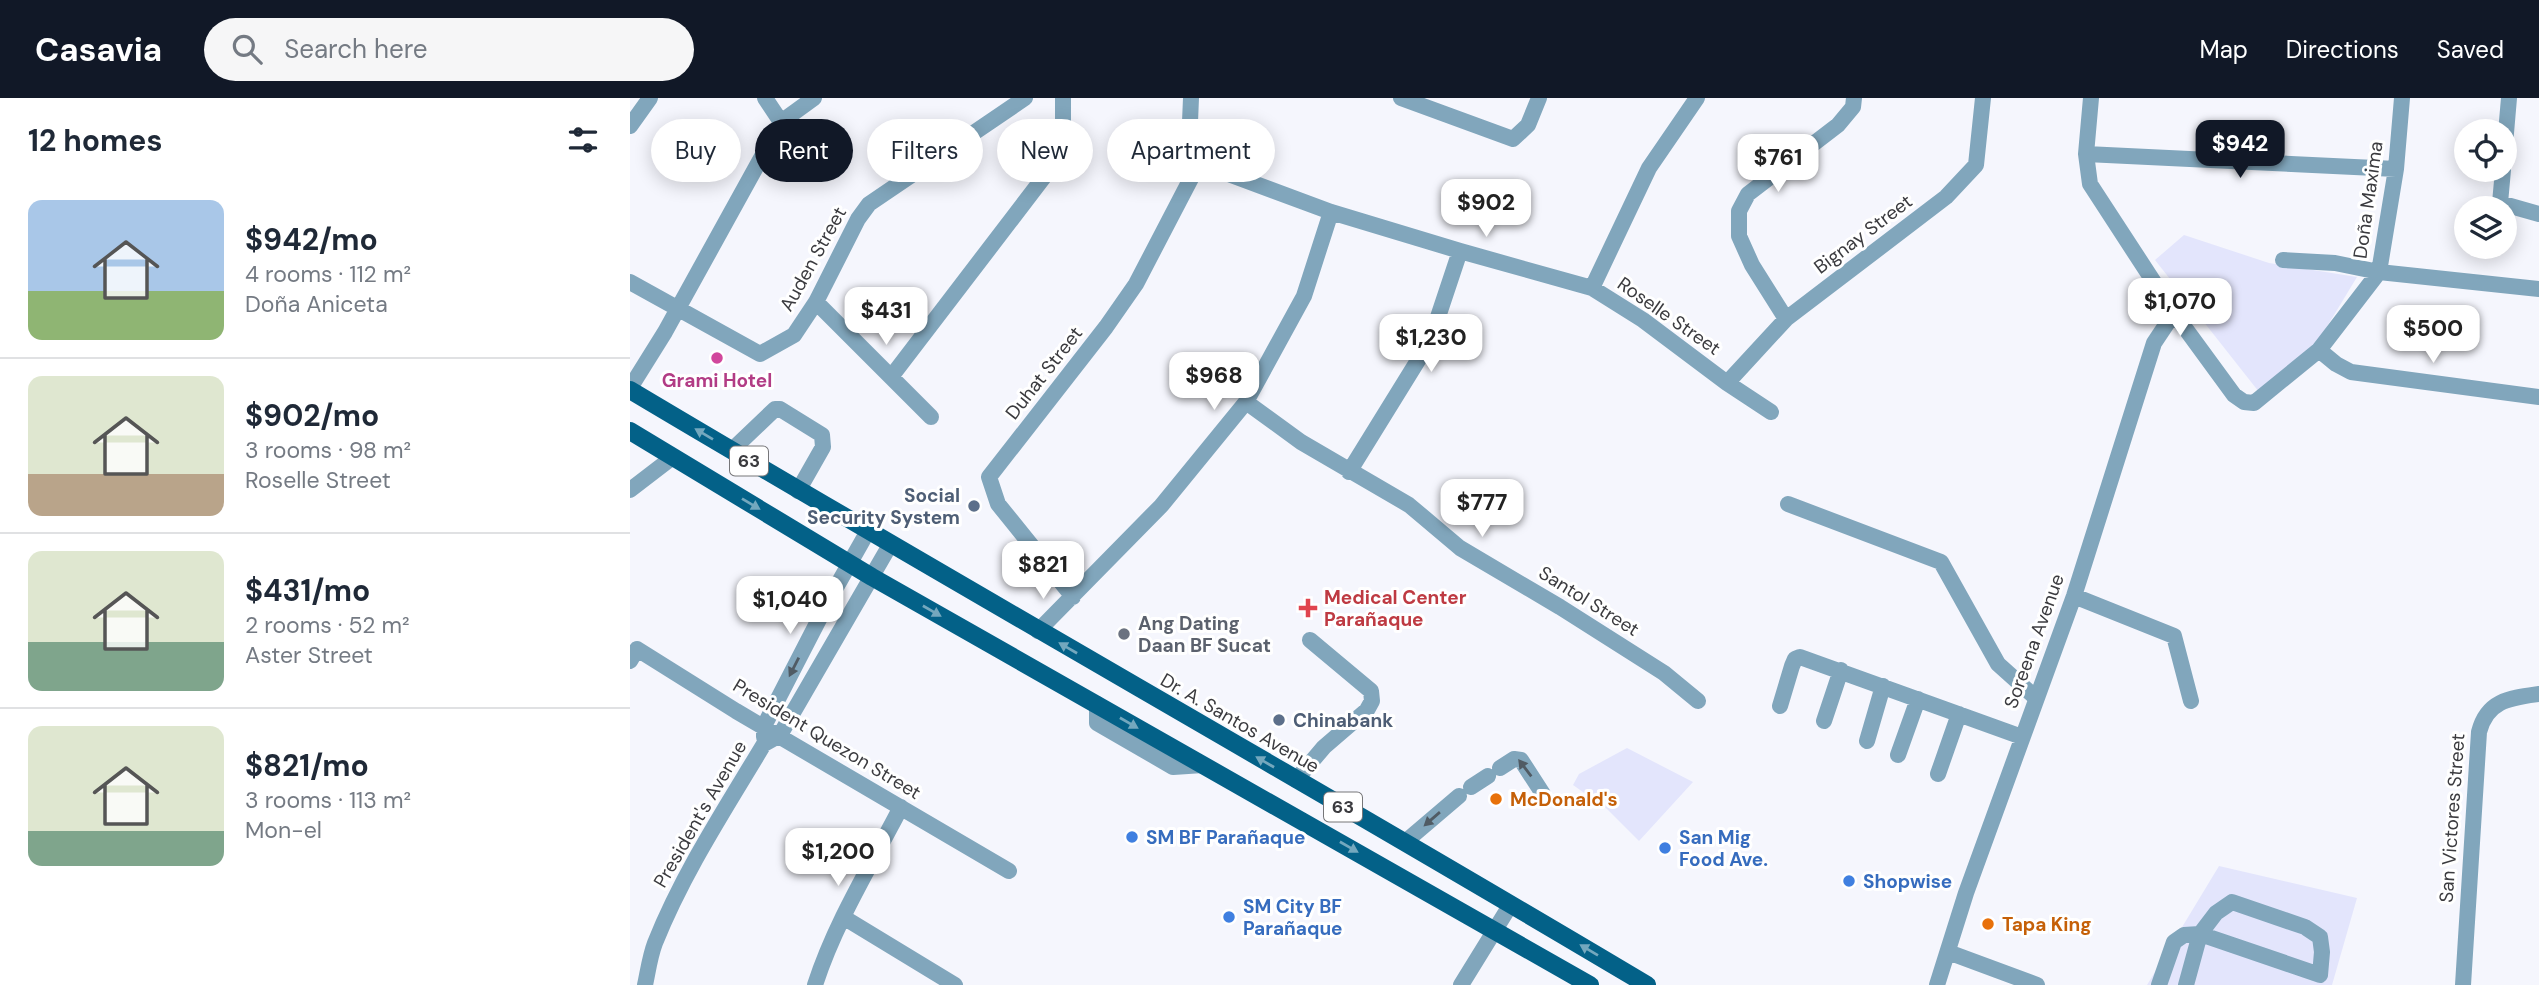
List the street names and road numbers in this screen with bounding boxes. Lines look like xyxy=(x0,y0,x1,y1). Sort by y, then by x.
street label: Doña Maxima xyxy=(2347,140,2389,260)
street label: Bignay Street xyxy=(1809,189,1917,279)
street label: Auden Street xyxy=(774,202,852,316)
street label: Roselle Street xyxy=(1612,271,1726,361)
street label: Duhat Street xyxy=(1000,321,1088,425)
road number: 63 xyxy=(730,446,768,475)
street label: Santol Street xyxy=(1534,560,1644,642)
street label: Soreena Avenue xyxy=(1998,570,2070,712)
street label: Dr. A. Santos Avenue xyxy=(1156,667,1324,779)
street label: President Quezon Street xyxy=(728,673,926,805)
street label: San Victores Street xyxy=(2434,733,2470,903)
street label: President's Avenue xyxy=(648,736,752,892)
road number: 63 xyxy=(1324,792,1362,822)

